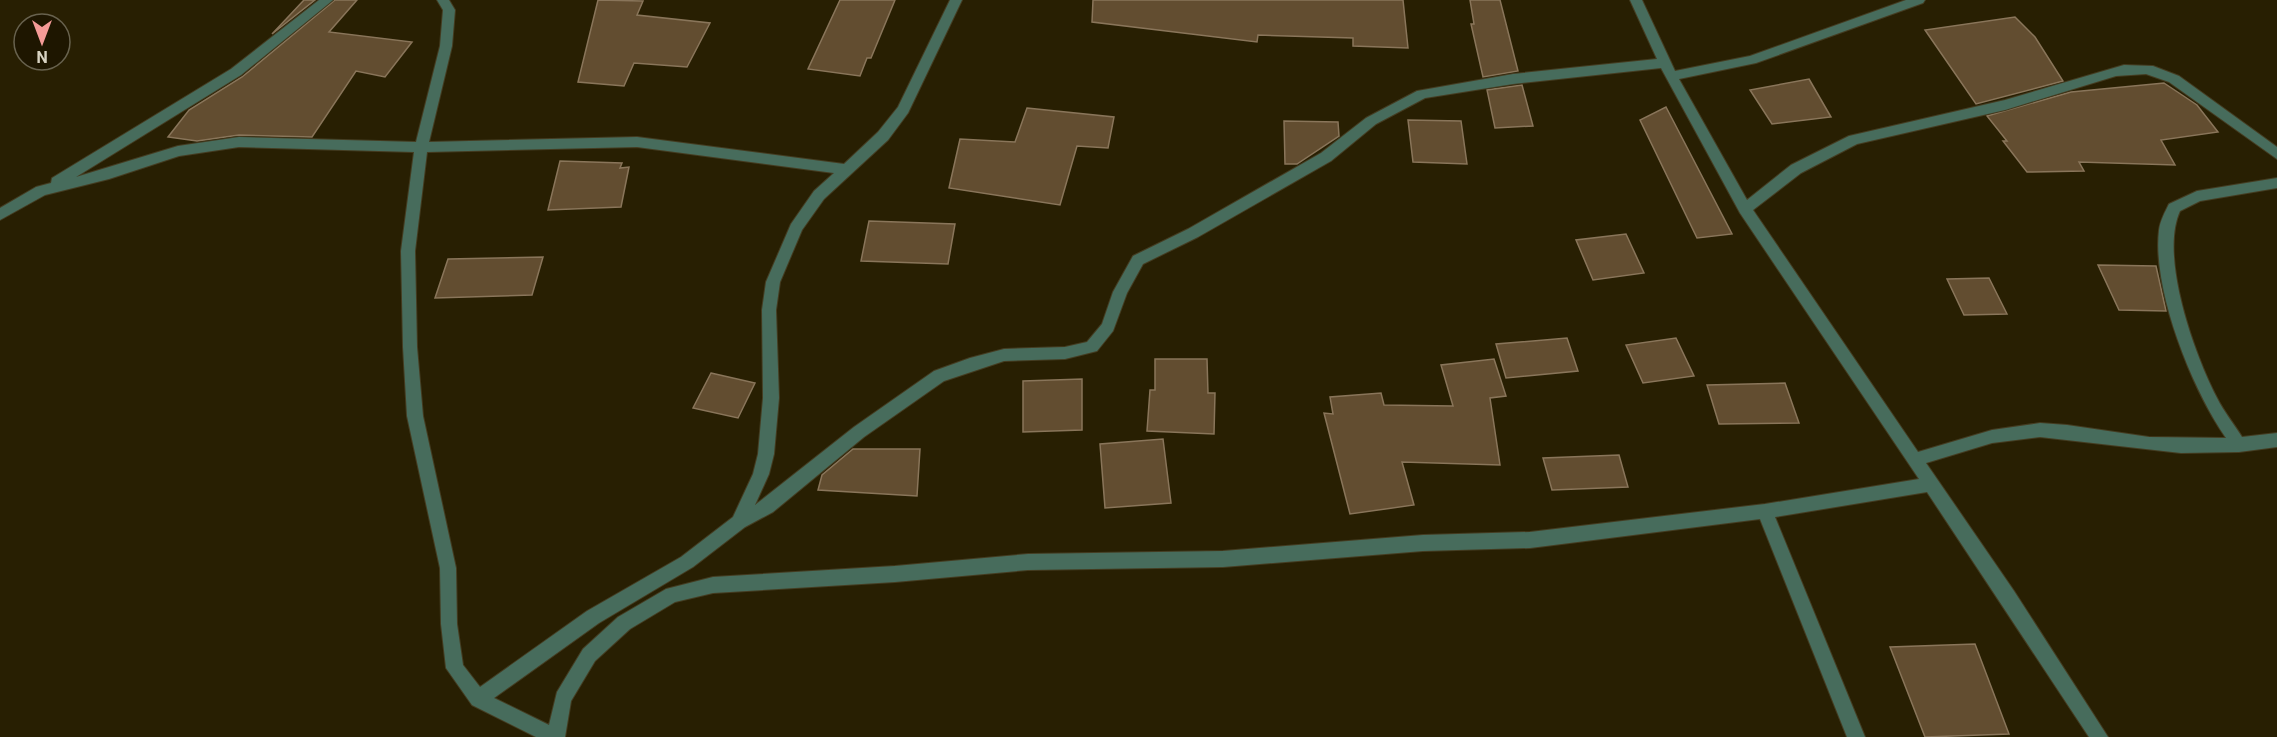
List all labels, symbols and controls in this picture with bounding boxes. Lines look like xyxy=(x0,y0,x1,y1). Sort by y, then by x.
north arrow xyxy=(12,12,72,72)
text: N xyxy=(36,47,48,66)

